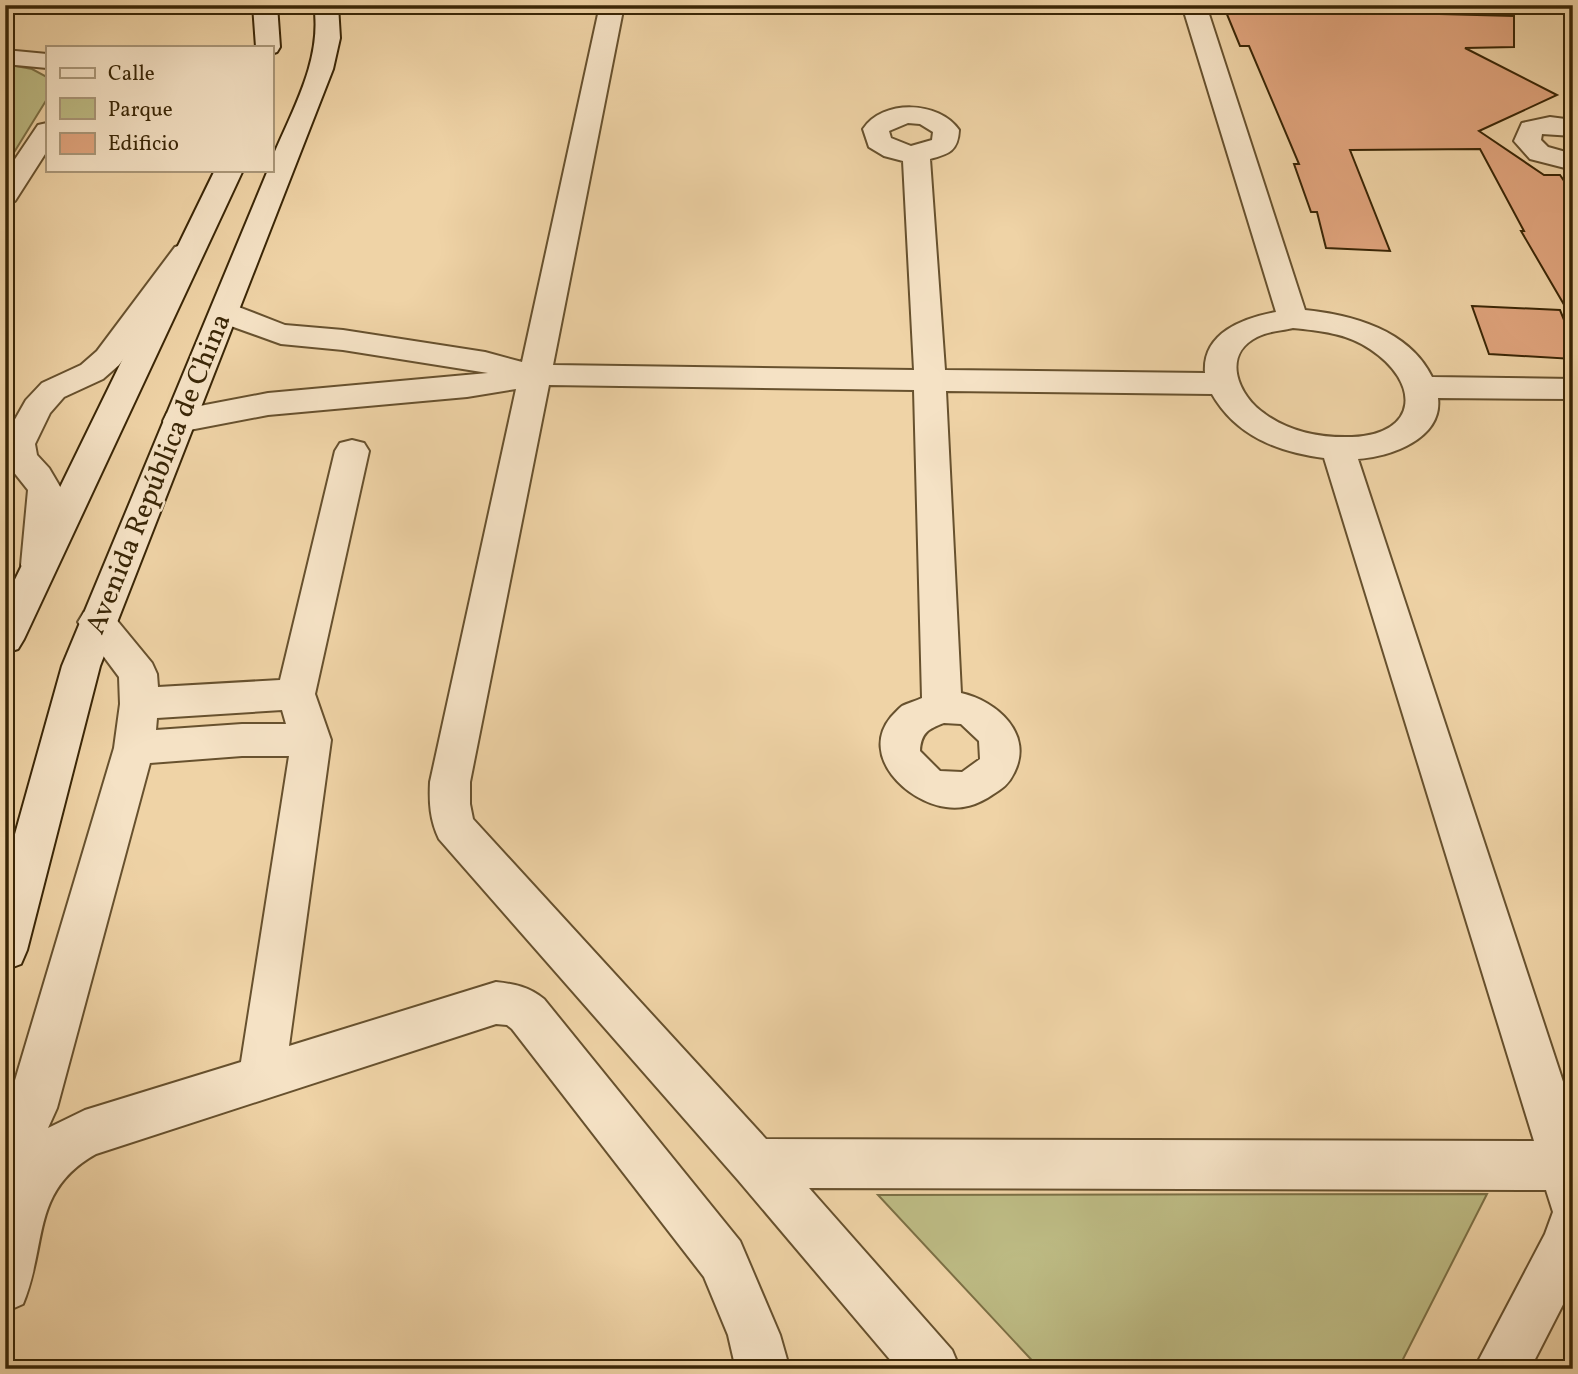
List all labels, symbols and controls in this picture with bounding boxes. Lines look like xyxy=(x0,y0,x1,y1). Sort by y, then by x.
legend xyxy=(46,46,273,172)
text: Calle xyxy=(108,60,155,89)
text: Parque xyxy=(108,96,173,125)
text: Edificio xyxy=(108,130,179,159)
street label: Avenida República de China xyxy=(77,308,241,640)

